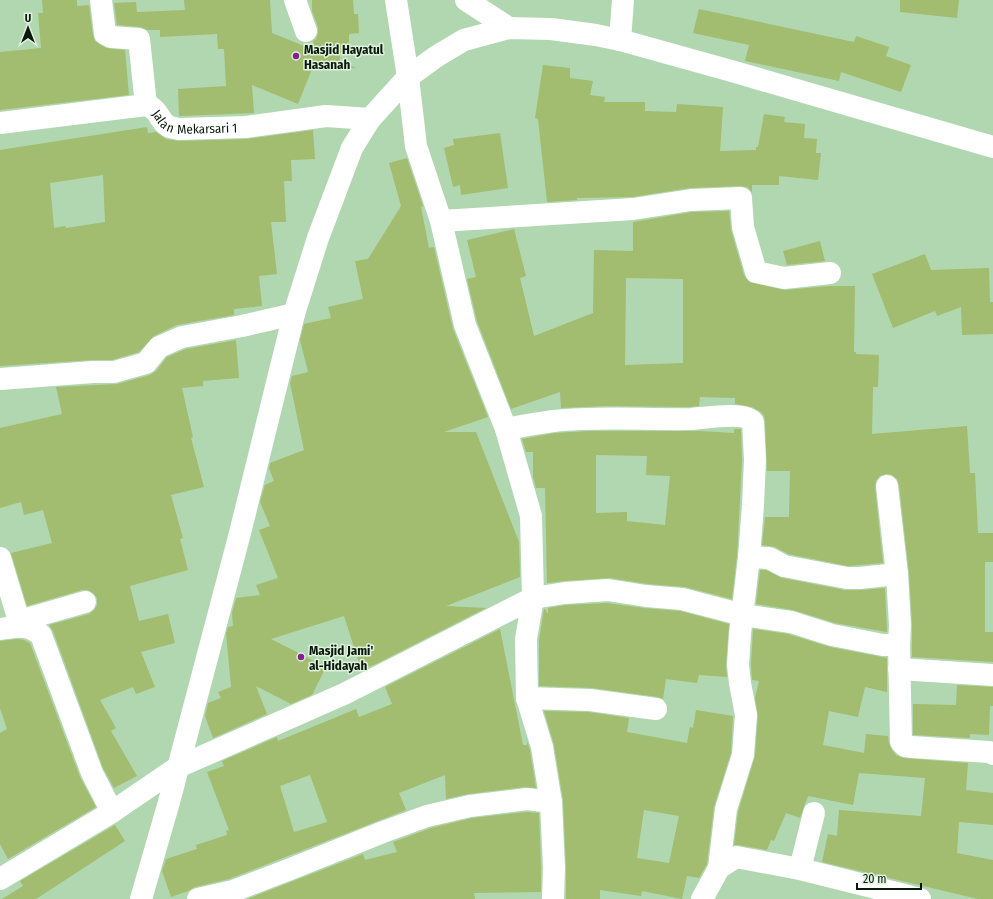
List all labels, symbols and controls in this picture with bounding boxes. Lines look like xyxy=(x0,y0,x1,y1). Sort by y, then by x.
north arrow xyxy=(8,8,48,48)
text: U xyxy=(25,12,31,25)
place label: Masjid Hayatul Hasanah xyxy=(304,42,384,72)
marker: Masjid Hayatul Hasanah xyxy=(291,51,301,61)
street label: Jalan Mekarsari 1 xyxy=(150,106,237,137)
place label: Masjid Jami' al-Hidayah xyxy=(309,643,373,673)
marker: Masjid Jami' al-Hidayah xyxy=(296,652,306,662)
scale bar xyxy=(857,865,921,891)
text: 20 m xyxy=(863,872,887,886)

